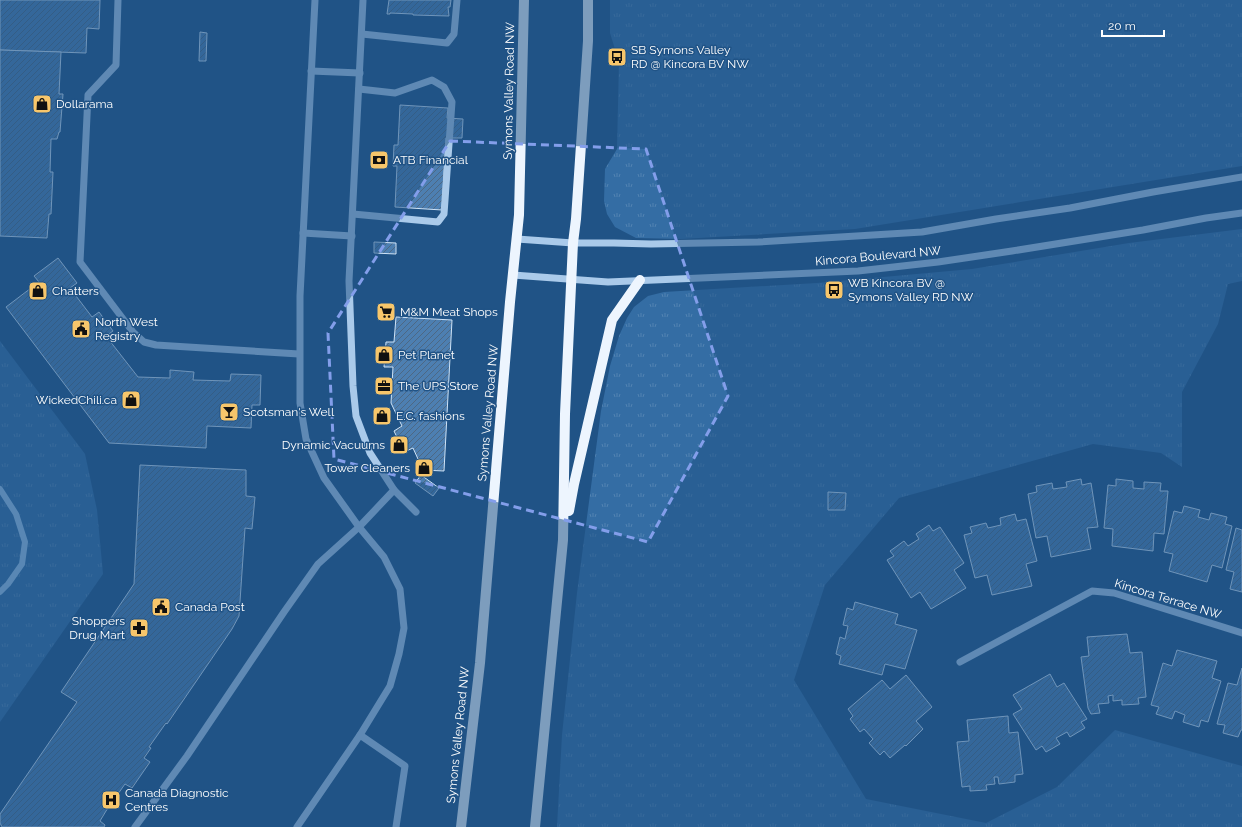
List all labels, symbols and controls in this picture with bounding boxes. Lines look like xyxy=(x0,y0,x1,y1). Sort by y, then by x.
scale bar xyxy=(1102,12,1164,38)
text: 20 m xyxy=(1108,19,1136,33)
street label: Symons Valley Road NW xyxy=(501,22,517,160)
place label: SB Symons Valley RD @ Kincora BV NW xyxy=(631,43,749,71)
bus stop icon: SB Symons Valley RD @ Kincora BV NW xyxy=(606,46,628,68)
shop icon: Dollarama xyxy=(31,93,53,115)
place label: Dollarama xyxy=(56,97,113,111)
bank icon: ATB Financial xyxy=(368,149,390,171)
place label: ATB Financial xyxy=(393,153,469,167)
street label: Kincora Boulevard NW xyxy=(814,243,942,268)
place label: WB Kincora BV @ Symons Valley RD NW xyxy=(848,276,974,304)
bus stop icon: WB Kincora BV @ Symons Valley RD NW xyxy=(823,279,845,301)
shop icon: Chatters xyxy=(27,280,49,302)
place label: Chatters xyxy=(52,284,99,298)
supermarket icon: M&M Meat Shops xyxy=(375,301,397,323)
place label: M&M Meat Shops xyxy=(400,305,498,319)
place label: North West Registry xyxy=(95,315,158,343)
public building icon: North West Registry xyxy=(70,318,92,340)
street label: Symons Valley Road NW xyxy=(475,343,501,482)
shop icon: Pet Planet xyxy=(373,344,395,366)
place label: Pet Planet xyxy=(398,348,455,362)
office icon: The UPS Store xyxy=(373,375,395,397)
place label: The UPS Store xyxy=(398,379,479,393)
shop icon: WickedChili.ca xyxy=(120,389,142,411)
place label: WickedChili.ca xyxy=(36,393,117,407)
bar icon: Scotsman's Well xyxy=(218,401,240,423)
place label: Scotsman's Well xyxy=(243,405,335,419)
shop icon: E.C. fashions xyxy=(371,405,393,427)
place label: E.C. fashions xyxy=(396,409,465,423)
shop icon: Dynamic Vacuums xyxy=(388,434,410,456)
place label: Dynamic Vacuums xyxy=(282,438,385,452)
shop icon: Tower Cleaners xyxy=(413,457,435,479)
place label: Tower Cleaners xyxy=(324,461,410,475)
street label: Kincora Terrace NW xyxy=(1113,576,1223,622)
public building icon: Canada Post xyxy=(150,596,172,618)
place label: Canada Post xyxy=(175,600,245,614)
place label: Shoppers Drug Mart xyxy=(69,614,125,642)
pharmacy icon: Shoppers Drug Mart xyxy=(128,617,150,639)
street label: Symons Valley Road NW xyxy=(444,665,472,804)
place label: Canada Diagnostic Centres xyxy=(125,786,229,814)
hospital icon: Canada Diagnostic Centres xyxy=(100,789,122,811)

